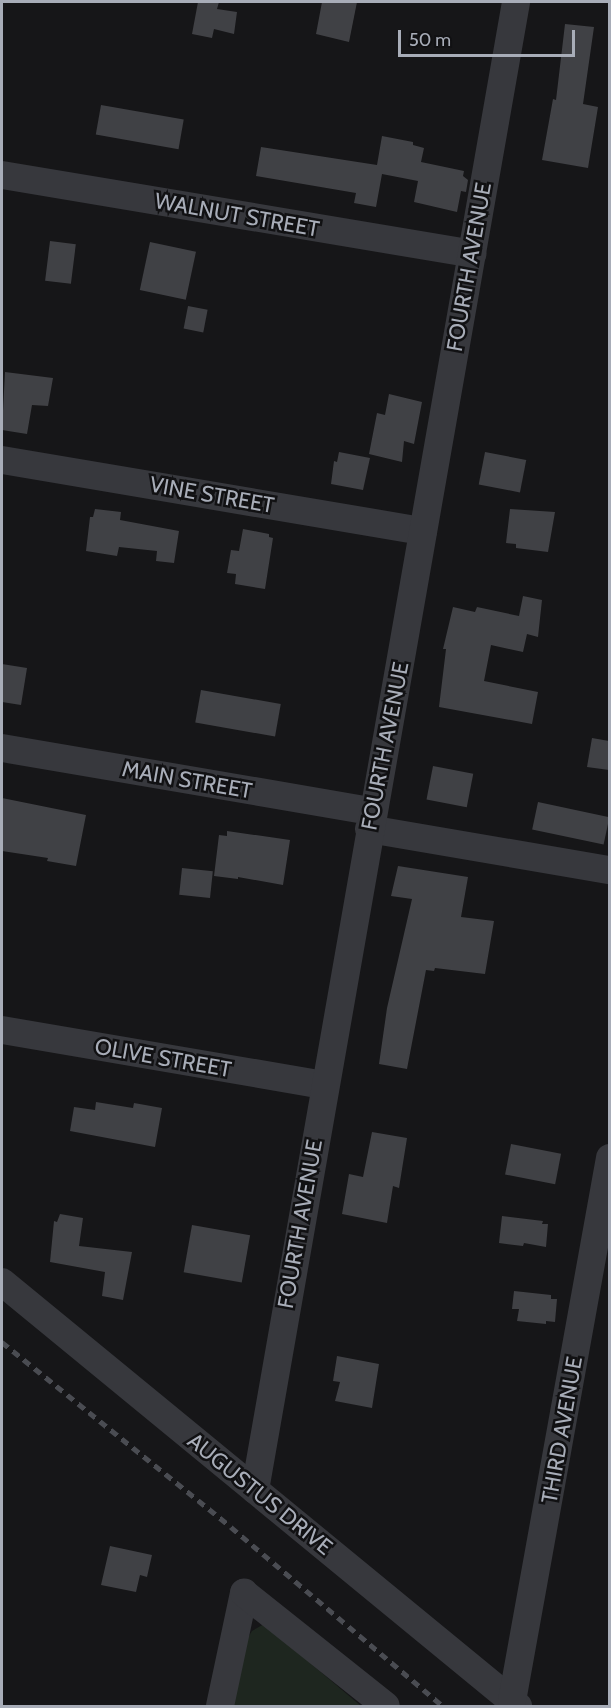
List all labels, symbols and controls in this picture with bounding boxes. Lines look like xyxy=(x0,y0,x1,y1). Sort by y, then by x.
scale bar xyxy=(401,18,578,56)
text: 50 m xyxy=(409,29,451,51)
street label: FOURTH AVENUE xyxy=(441,180,497,354)
street label: WALNUT STREET xyxy=(153,188,321,242)
street label: VINE STREET xyxy=(148,471,276,519)
street label: FOURTH AVENUE xyxy=(356,660,414,832)
street label: MAIN STREET xyxy=(120,756,254,804)
street label: OLIVE STREET xyxy=(93,1033,233,1083)
street label: FOURTH AVENUE xyxy=(272,1137,328,1311)
street label: THIRD AVENUE xyxy=(536,1354,588,1506)
street label: AUGUSTUS DRIVE xyxy=(182,1428,338,1560)

